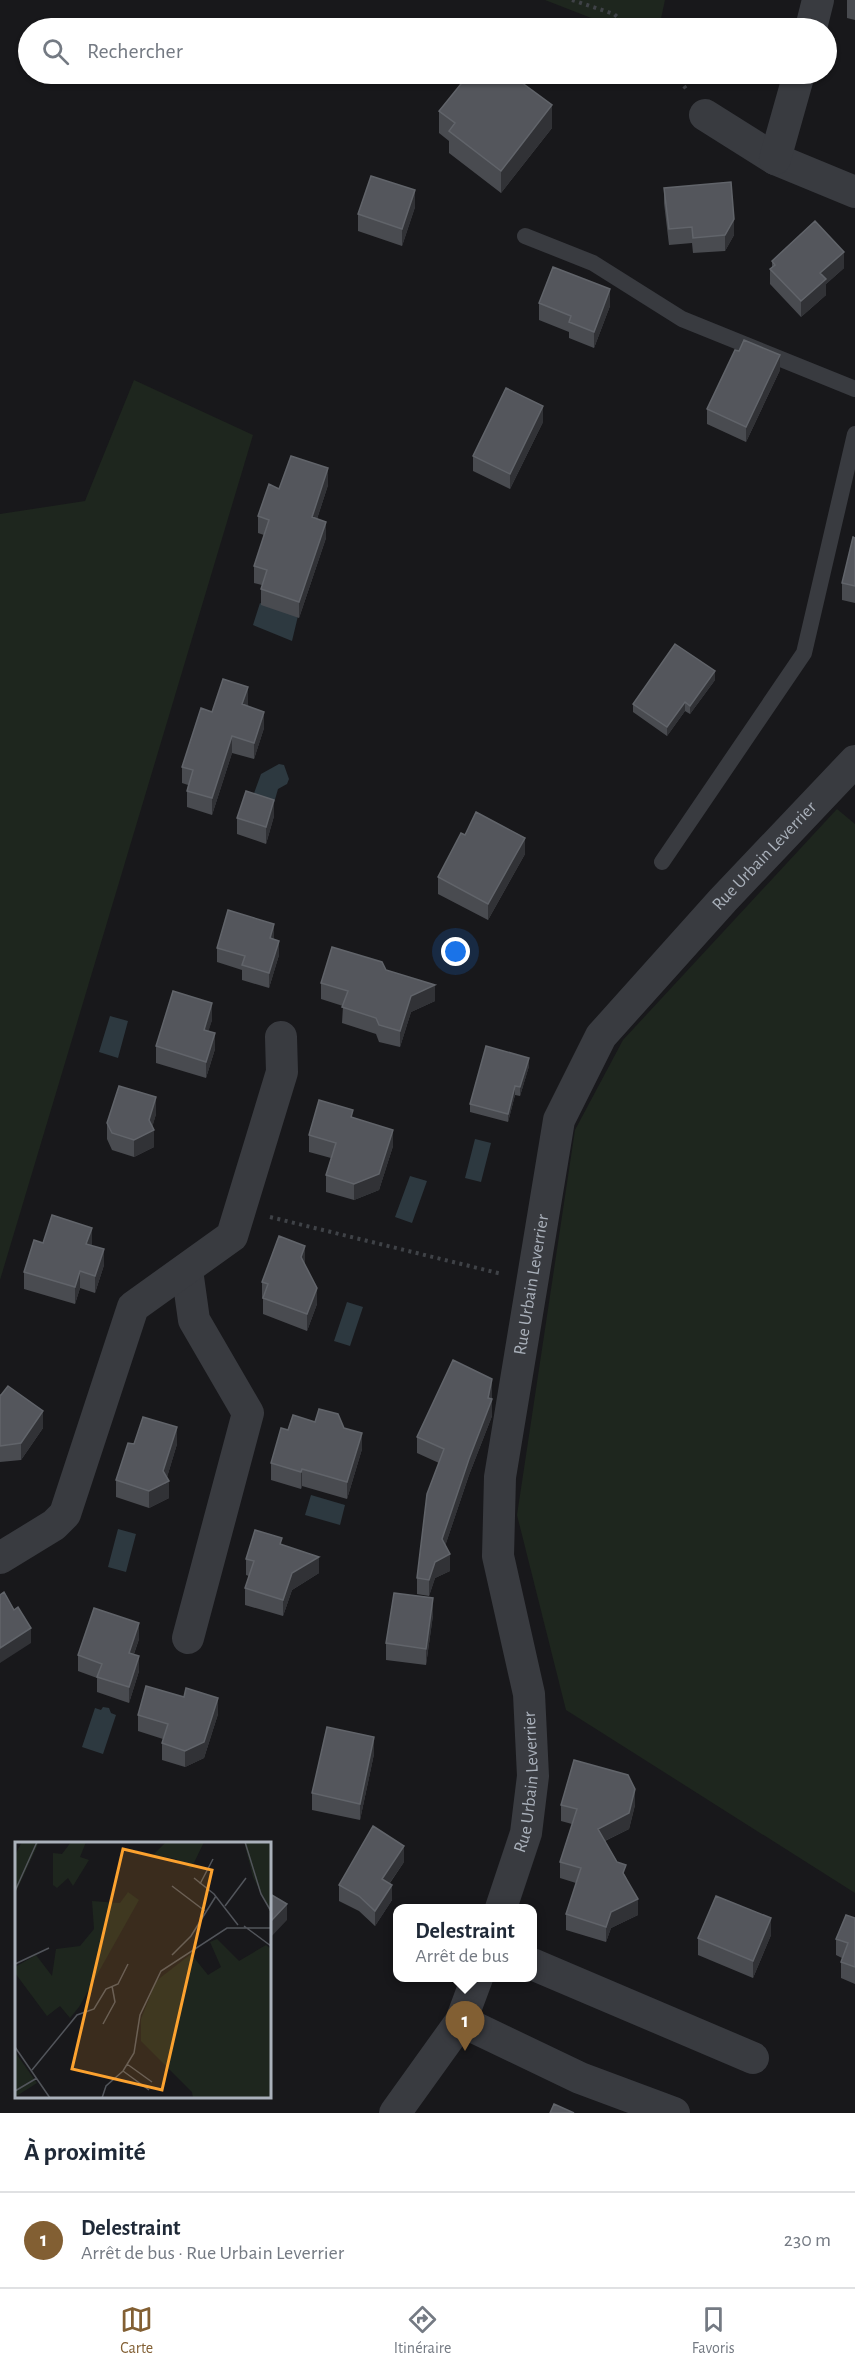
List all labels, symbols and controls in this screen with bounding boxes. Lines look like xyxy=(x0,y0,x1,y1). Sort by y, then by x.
search box xyxy=(18,18,837,84)
icon: search xyxy=(39,35,72,68)
text: Rechercher xyxy=(87,40,183,62)
street label: Rue Urbain Leverrier xyxy=(709,798,820,914)
your location xyxy=(441,937,470,966)
street label: Rue Urbain Leverrier xyxy=(511,1213,552,1356)
street label: Rue Urbain Leverrier xyxy=(511,1711,542,1855)
inset map xyxy=(15,1842,272,2098)
popup xyxy=(393,1904,537,1982)
text: Delestraint xyxy=(415,1920,515,1942)
text: Arrêt de bus xyxy=(415,1946,509,1966)
pin: 1 xyxy=(446,2002,484,2051)
text: À proximité xyxy=(24,2139,146,2165)
text: Delestraint xyxy=(81,2217,181,2239)
text: 1 xyxy=(40,2230,47,2250)
text: 230 m xyxy=(784,2230,831,2250)
text: Arrêt de bus · Rue Urbain Leverrier xyxy=(81,2243,344,2263)
tab: Carte xyxy=(120,2303,153,2358)
tab: Itinéraire xyxy=(394,2303,451,2358)
tab: Favoris xyxy=(692,2303,735,2358)

